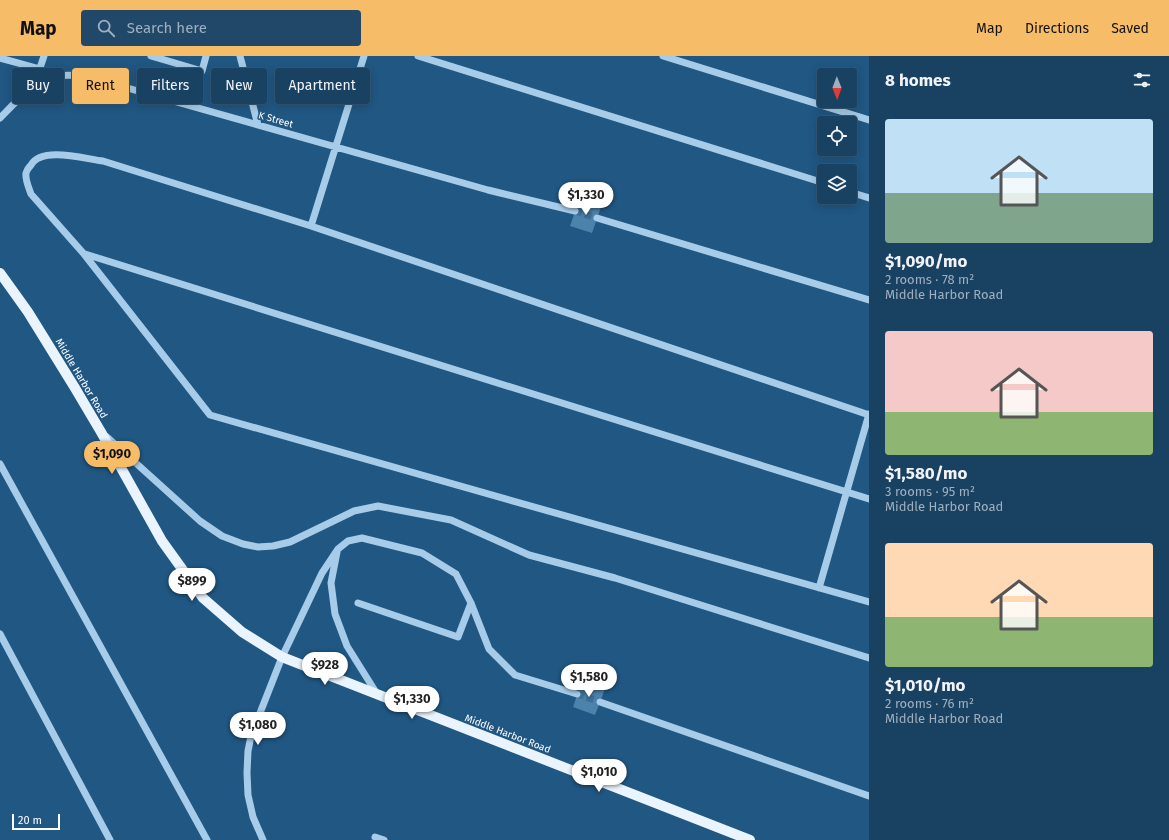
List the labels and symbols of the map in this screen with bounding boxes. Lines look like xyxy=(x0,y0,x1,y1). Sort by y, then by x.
north arrow xyxy=(817,68,857,108)
street label: K Street xyxy=(257,109,295,131)
pin: $1,330 xyxy=(553,182,619,216)
street label: Middle Harbor Road xyxy=(53,336,110,421)
pin: $1,090 xyxy=(79,441,145,475)
pin: $899 xyxy=(168,568,216,602)
pin: $928 xyxy=(301,652,349,686)
pin: $1,580 xyxy=(556,664,622,698)
pin: $1,330 xyxy=(379,686,445,720)
pin: $1,080 xyxy=(225,712,291,746)
street label: Middle Harbor Road xyxy=(463,712,552,756)
pin: $1,010 xyxy=(566,759,632,793)
scale bar xyxy=(12,812,60,831)

